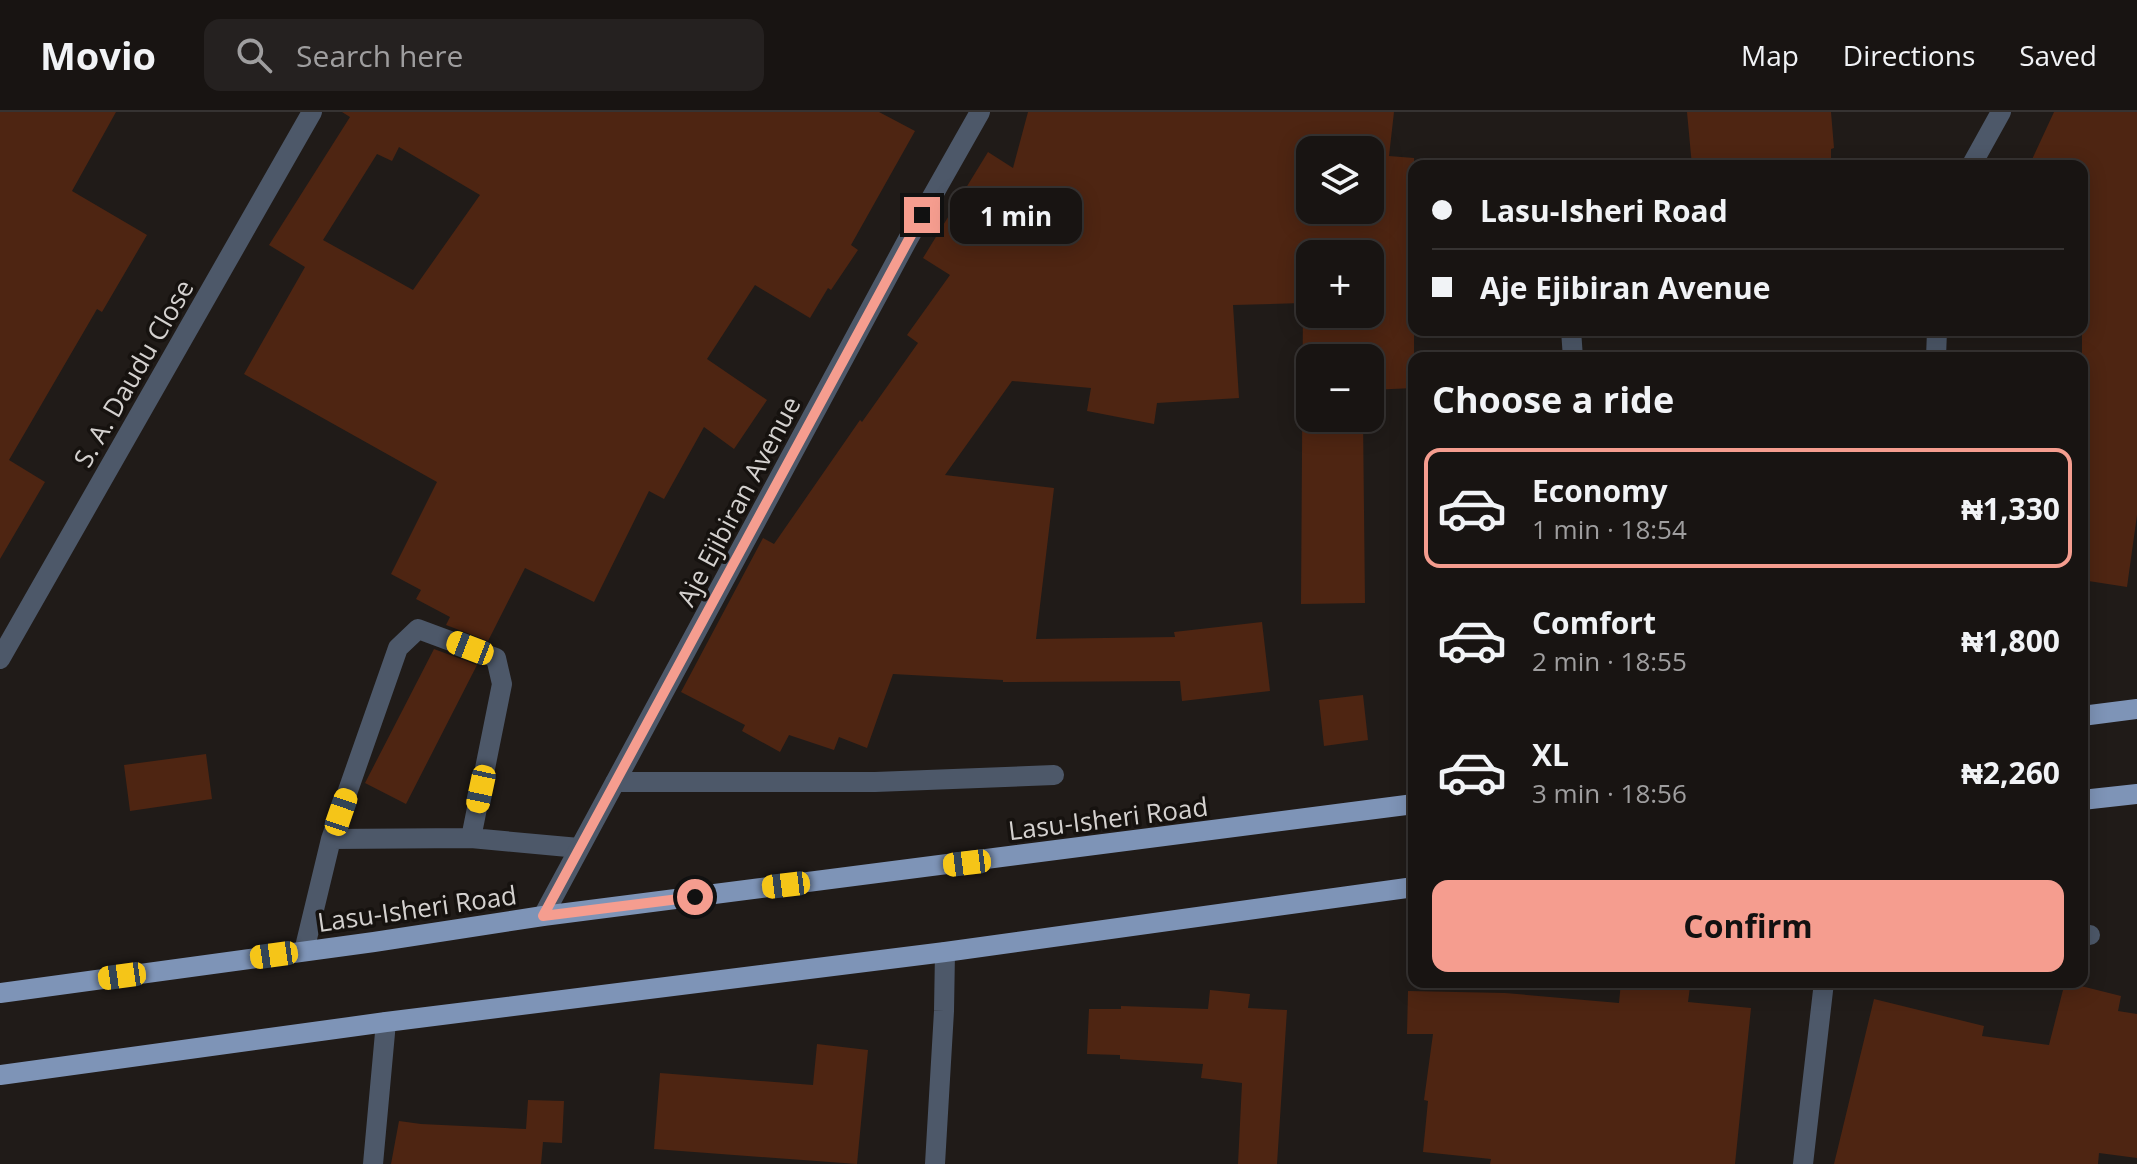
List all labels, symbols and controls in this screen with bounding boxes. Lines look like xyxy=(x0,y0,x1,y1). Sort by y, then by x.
search box xyxy=(204,19,764,91)
text: Movio xyxy=(40,29,156,81)
icon: search xyxy=(232,33,276,77)
text: Search here xyxy=(296,35,463,76)
text: Map xyxy=(1741,36,1799,74)
text: Directions xyxy=(1843,36,1975,74)
text: Saved xyxy=(2019,36,2097,74)
map controls xyxy=(1296,136,1384,432)
button: layers xyxy=(1296,136,1384,224)
callout: 1 min xyxy=(950,187,1082,243)
text: Lasu-Isheri Road xyxy=(1480,190,1728,231)
route end xyxy=(904,197,940,233)
text: 1 min xyxy=(980,198,1052,234)
button: + xyxy=(1296,240,1384,328)
text: Aje Ejibiran Avenue xyxy=(1480,267,1771,308)
street label: S. A. Daudu Close xyxy=(65,272,201,474)
button: − xyxy=(1296,344,1384,432)
text: Choose a ride xyxy=(1432,375,1674,424)
street label: Aje Ejibiran Avenue xyxy=(667,390,809,612)
text: Economy xyxy=(1532,470,1668,511)
icon: car xyxy=(1436,472,1508,544)
text: ₦1,330 xyxy=(1961,488,2060,529)
text: 1 min · 18:54 xyxy=(1532,511,1687,547)
text: Comfort xyxy=(1532,602,1656,643)
icon: car xyxy=(1436,604,1508,676)
text: ₦1,800 xyxy=(1961,620,2060,661)
car xyxy=(443,628,497,668)
text: 2 min · 18:55 xyxy=(1532,643,1687,679)
text: XL xyxy=(1532,734,1569,775)
icon: car xyxy=(1436,736,1508,808)
text: ₦2,260 xyxy=(1961,752,2060,793)
car xyxy=(464,763,498,815)
text: 3 min · 18:56 xyxy=(1532,775,1687,811)
car xyxy=(322,785,360,839)
street label: Lasu-Isheri Road xyxy=(1006,788,1210,848)
car xyxy=(942,848,992,878)
car xyxy=(761,870,811,900)
street label: Lasu-Isheri Road xyxy=(315,876,519,940)
route start xyxy=(677,879,713,915)
button: Confirm xyxy=(1432,880,2064,972)
car xyxy=(249,940,299,970)
car xyxy=(97,961,147,991)

